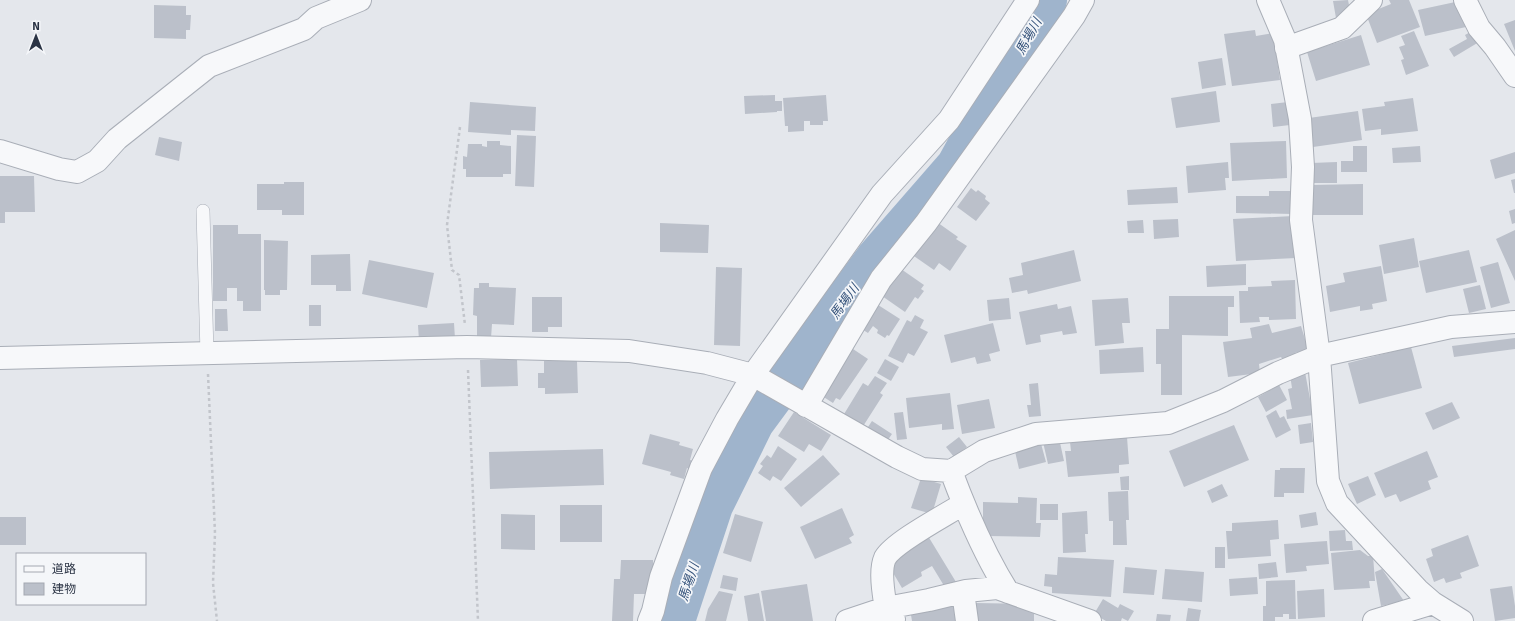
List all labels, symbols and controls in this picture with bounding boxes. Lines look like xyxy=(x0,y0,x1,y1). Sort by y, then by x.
water label: 馬場川 xyxy=(1012,14,1046,57)
north arrow xyxy=(16,16,56,56)
text: N xyxy=(32,20,40,33)
water label: 馬場川 xyxy=(827,279,864,322)
legend xyxy=(16,553,146,605)
water label: 馬場川 xyxy=(675,559,703,603)
text: 道路 xyxy=(52,562,76,577)
text: 建物 xyxy=(52,582,76,597)

